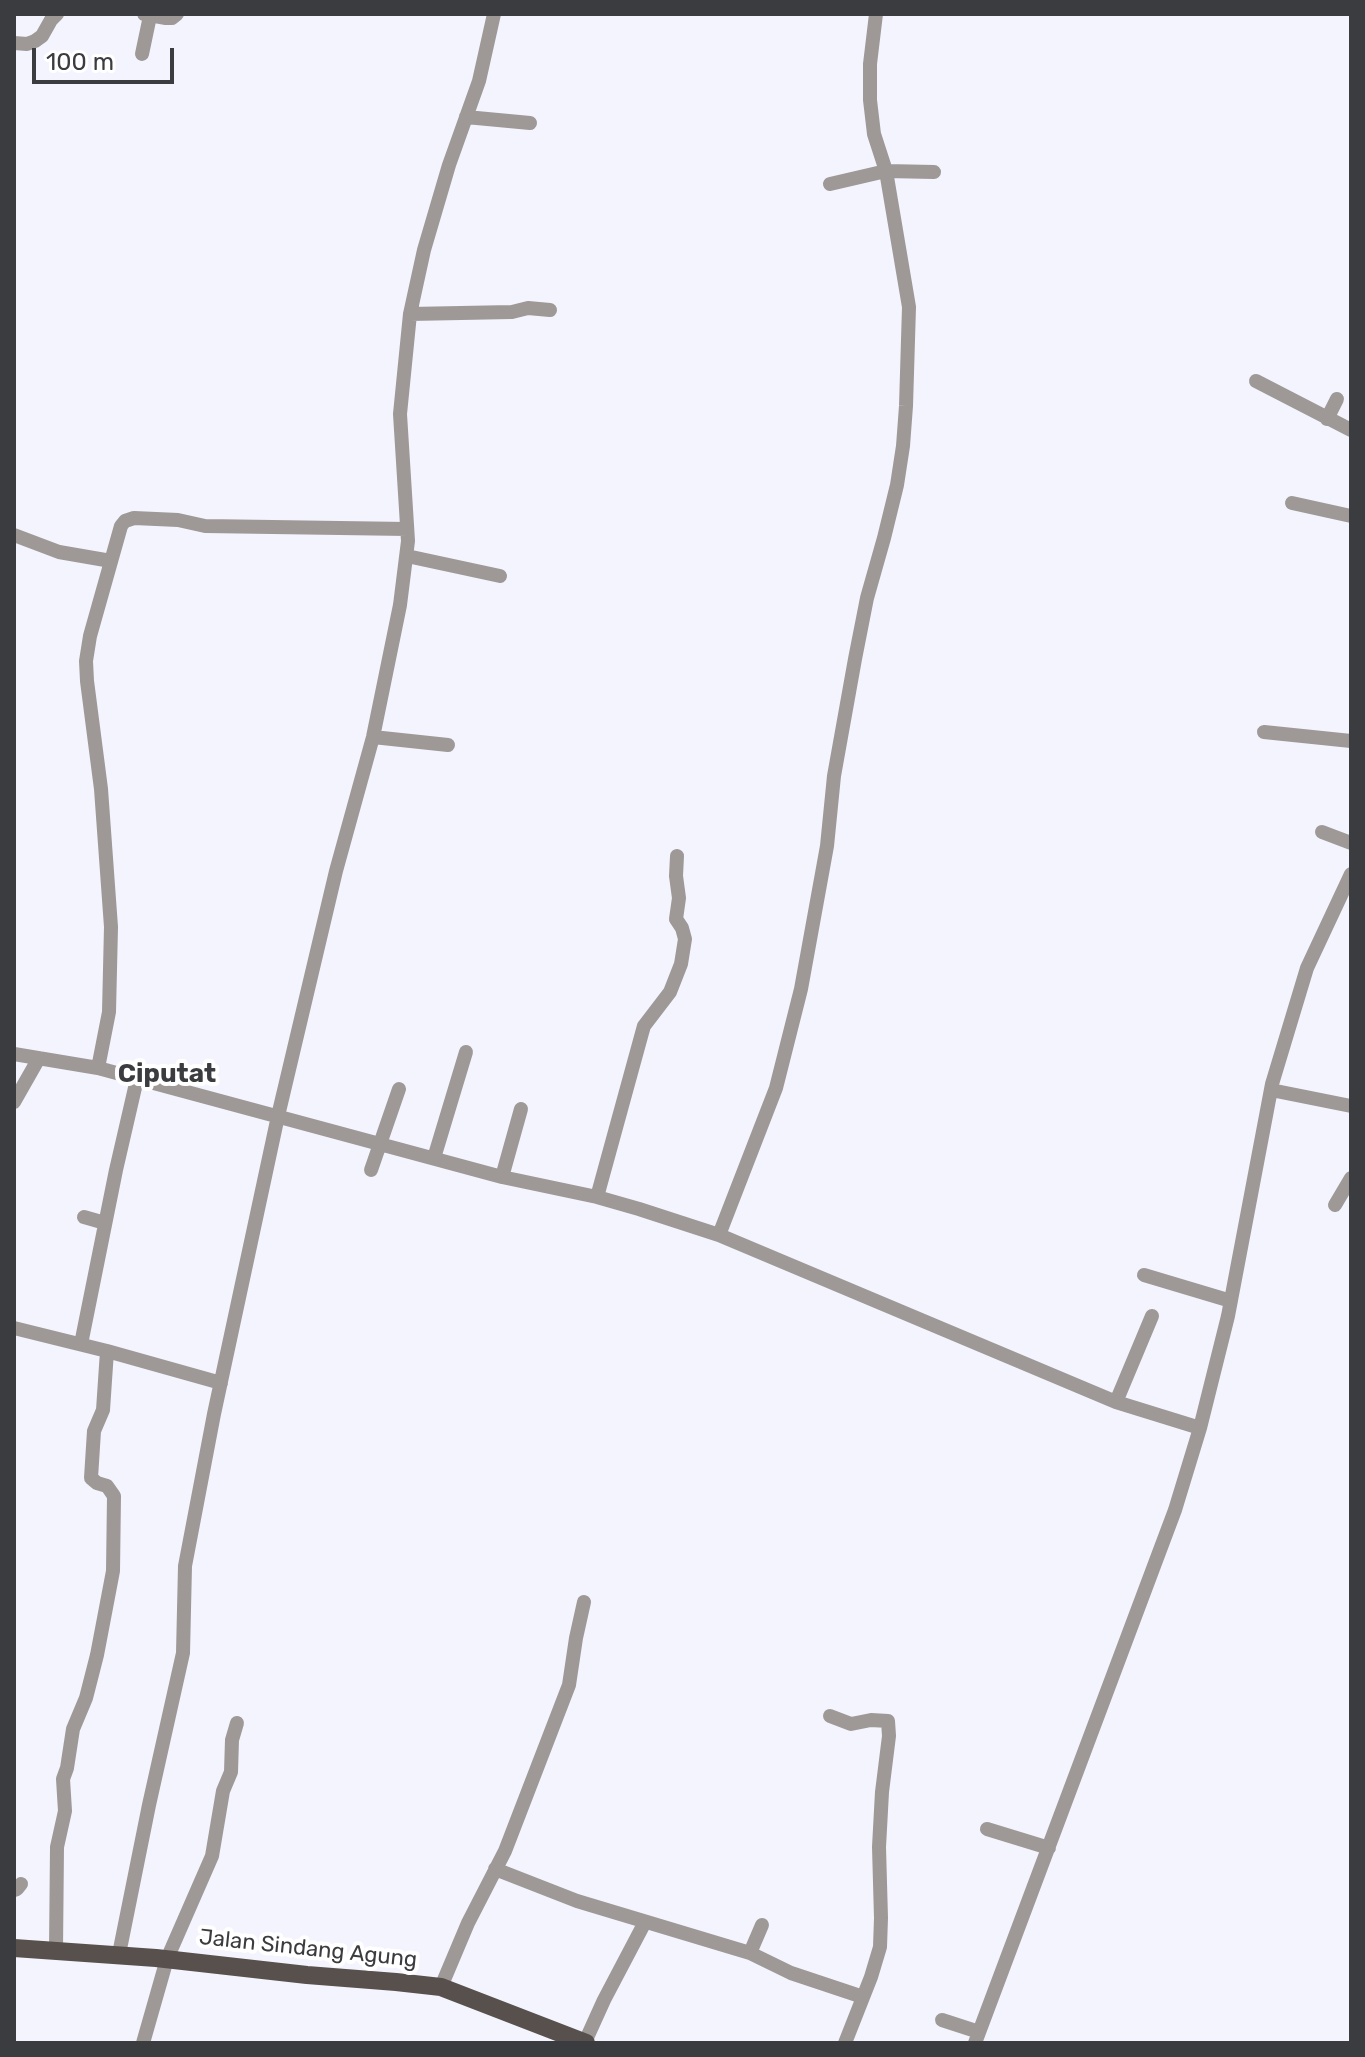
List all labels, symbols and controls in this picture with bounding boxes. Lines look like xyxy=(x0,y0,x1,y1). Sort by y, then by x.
scale bar xyxy=(36,32,178,82)
text: 100 m xyxy=(46,48,114,76)
district label: Ciputat xyxy=(118,1058,216,1090)
street label: Jalan Sindang Agung xyxy=(198,1924,418,1974)

